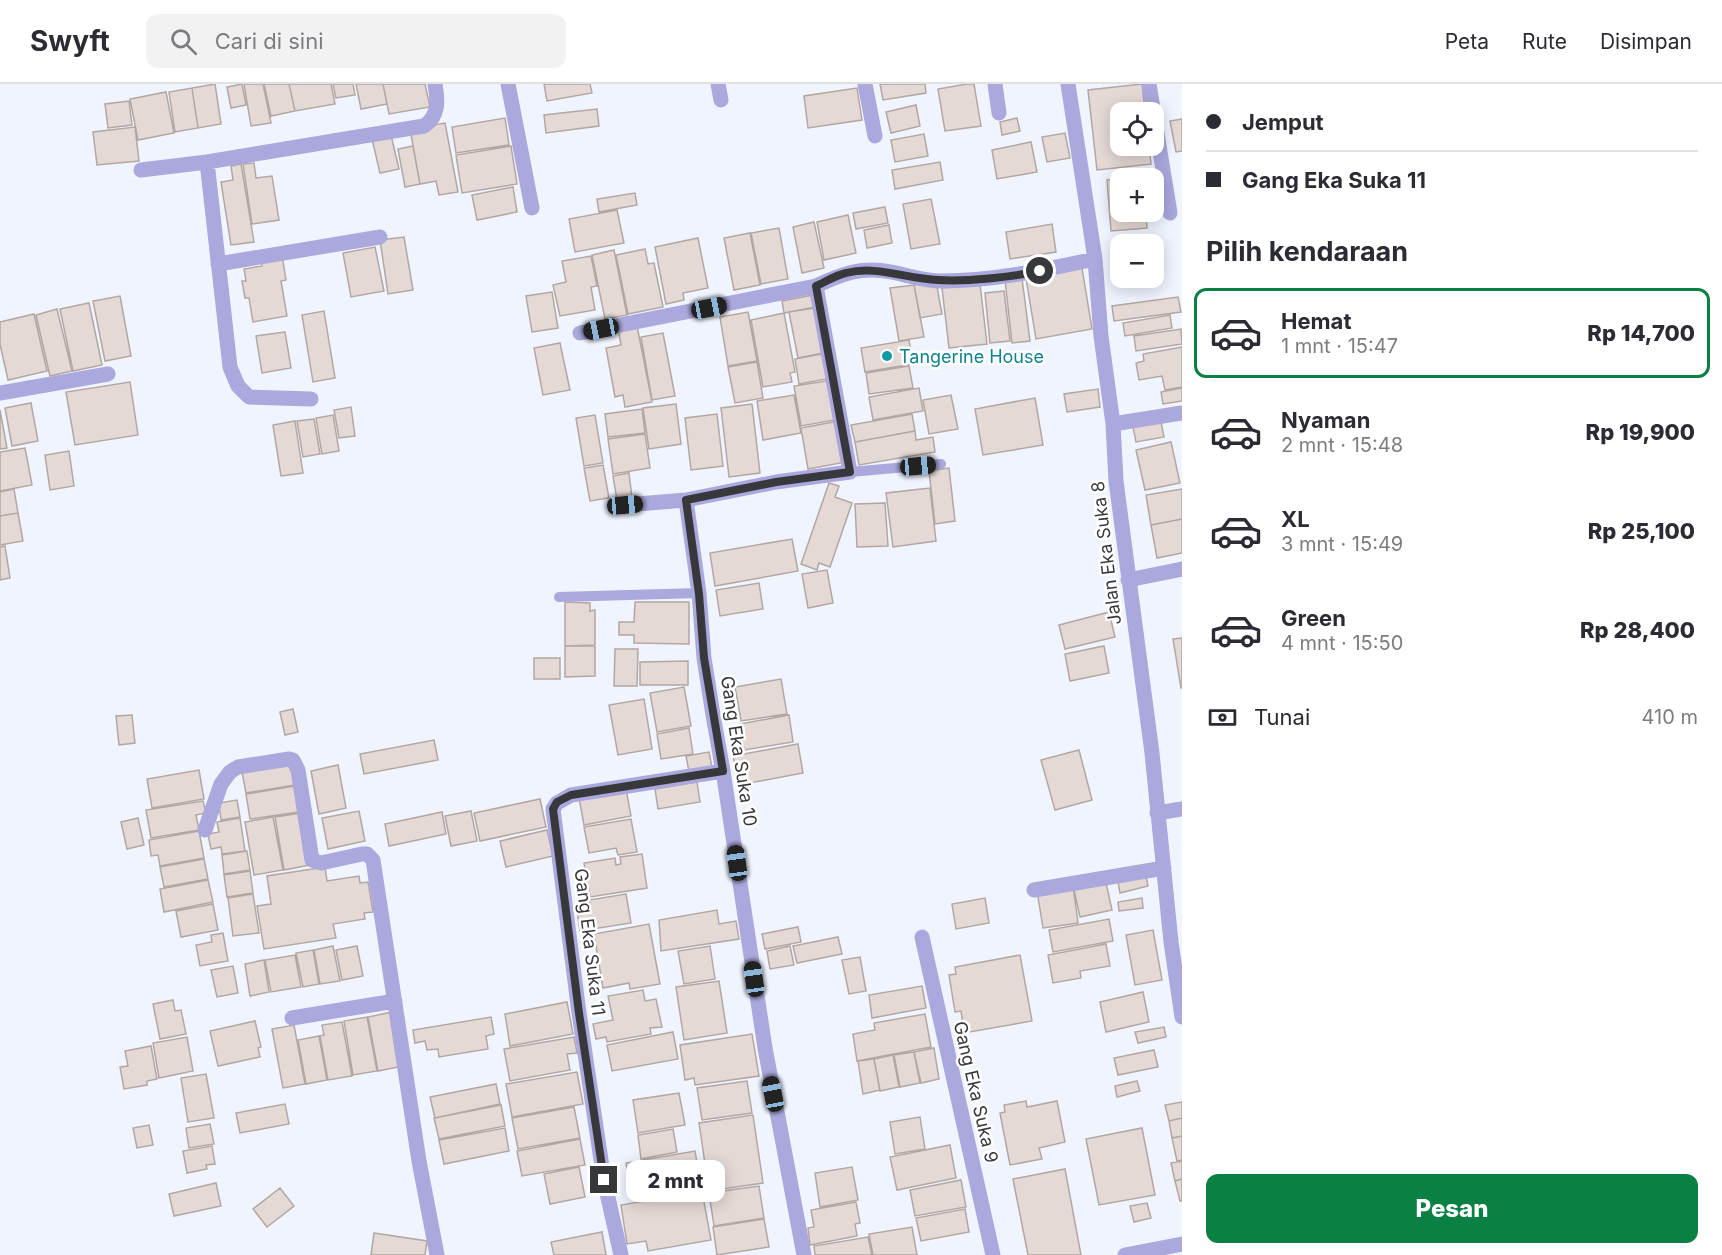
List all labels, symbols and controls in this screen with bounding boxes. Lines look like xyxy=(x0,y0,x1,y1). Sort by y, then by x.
search box xyxy=(146,14,566,68)
text: Swyft xyxy=(30,24,110,58)
icon: search xyxy=(167,25,200,58)
text: Cari di sini xyxy=(215,28,324,54)
text: Peta xyxy=(1445,29,1489,54)
text: Rute xyxy=(1522,29,1567,54)
text: Disimpan xyxy=(1600,29,1692,54)
map controls xyxy=(1110,102,1164,288)
button: locate xyxy=(1110,102,1164,156)
text: Jemput xyxy=(1242,109,1324,135)
text: Gang Eka Suka 11 xyxy=(1242,167,1426,193)
button: + xyxy=(1110,168,1164,222)
button: − xyxy=(1110,234,1164,288)
text: Pilih kendaraan xyxy=(1206,235,1408,268)
route start xyxy=(1026,257,1053,284)
car xyxy=(690,296,728,320)
icon: car xyxy=(1209,306,1263,360)
text: Hemat xyxy=(1281,308,1351,334)
car xyxy=(582,317,620,341)
text: Rp 14,700 xyxy=(1587,320,1695,346)
text: 1 mnt · 15:47 xyxy=(1281,334,1398,358)
place label: Tangerine House xyxy=(899,346,1044,367)
marker: Tangerine House xyxy=(880,349,894,363)
icon: car xyxy=(1209,405,1263,459)
text: Nyaman xyxy=(1281,407,1370,433)
text: Rp 19,900 xyxy=(1586,419,1695,445)
text: 2 mnt · 15:48 xyxy=(1281,433,1403,457)
car xyxy=(899,455,937,477)
street label: Jalan Eka Suka 8 xyxy=(1087,480,1125,626)
car xyxy=(606,494,644,516)
icon: car xyxy=(1209,504,1263,558)
text: XL xyxy=(1281,506,1310,532)
text: Rp 25,100 xyxy=(1588,518,1695,544)
text: 3 mnt · 15:49 xyxy=(1281,532,1403,556)
icon: car xyxy=(1209,603,1263,657)
text: Green xyxy=(1281,605,1346,631)
text: Rp 28,400 xyxy=(1580,617,1695,643)
text: 4 mnt · 15:50 xyxy=(1281,631,1403,655)
street label: Gang Eka Suka 10 xyxy=(717,674,761,828)
icon: cash xyxy=(1206,701,1239,734)
text: Tunai xyxy=(1254,704,1310,730)
text: 410 m xyxy=(1642,705,1698,729)
car xyxy=(726,844,748,882)
street label: Gang Eka Suka 11 xyxy=(571,867,609,1017)
car xyxy=(743,960,765,998)
street label: Gang Eka Suka 9 xyxy=(950,1019,1002,1165)
car xyxy=(761,1075,785,1113)
callout: 2 mnt xyxy=(625,1159,724,1201)
route end xyxy=(590,1166,617,1193)
text: 2 mnt xyxy=(647,1169,704,1193)
button: Pesan xyxy=(1206,1174,1698,1243)

